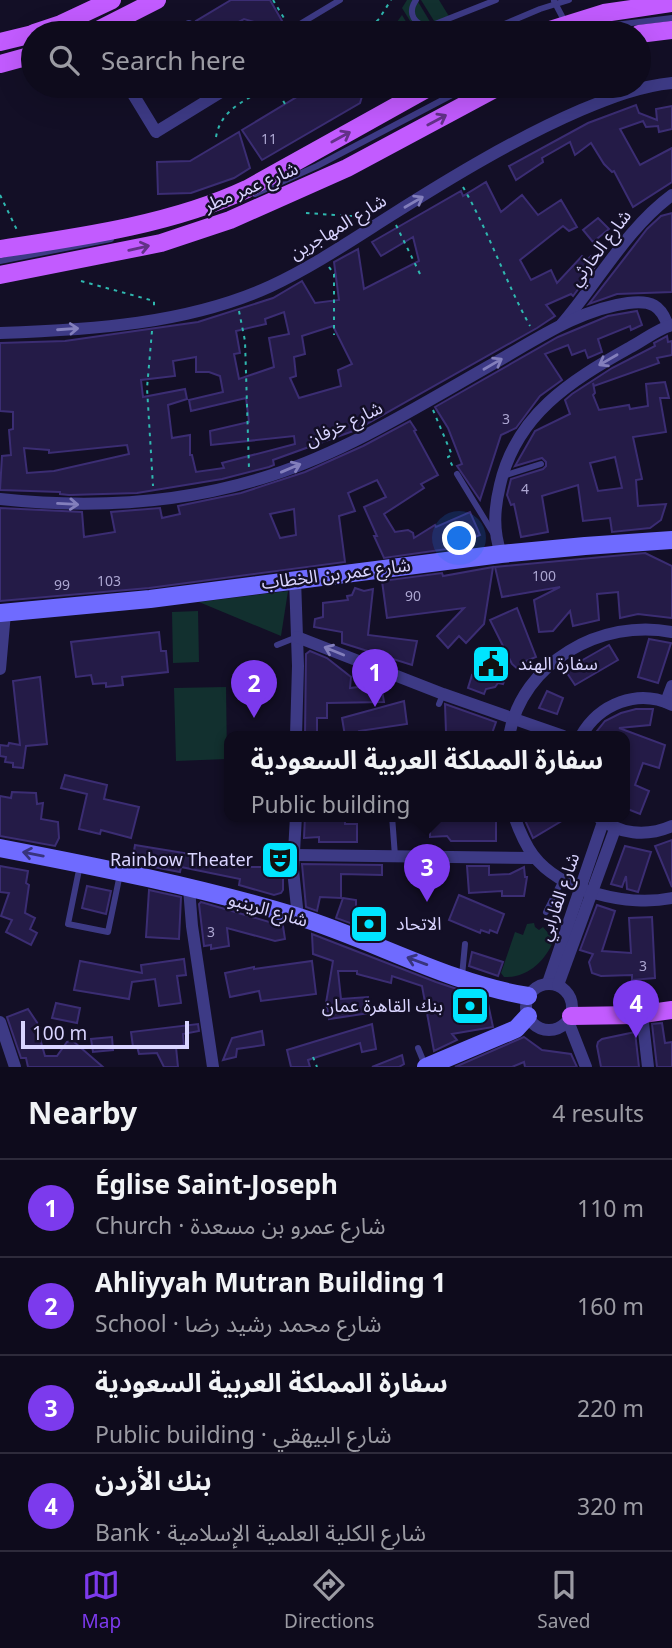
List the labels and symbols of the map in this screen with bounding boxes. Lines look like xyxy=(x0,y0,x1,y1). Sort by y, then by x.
one-way arrow xyxy=(427,113,447,127)
house number: 11 xyxy=(261,129,277,148)
one-way arrow xyxy=(330,130,350,144)
street label: شارع عمر مطر xyxy=(199,155,303,220)
street label: شارع المهاجرين xyxy=(284,188,392,267)
one-way arrow xyxy=(403,195,424,208)
street label: شارع الحارثي xyxy=(562,204,638,292)
one-way arrow xyxy=(127,240,150,254)
one-way arrow xyxy=(56,323,79,336)
one-way arrow xyxy=(599,353,619,367)
one-way arrow xyxy=(482,357,503,370)
street label: شارع خرفان xyxy=(301,395,387,454)
house number: 3 xyxy=(502,409,510,428)
one-way arrow xyxy=(280,460,301,473)
house number: 4 xyxy=(521,479,529,498)
one-way arrow xyxy=(56,498,79,511)
your location xyxy=(442,521,476,555)
street label: شارع عمر بن الخطاب xyxy=(260,552,412,597)
house number: 100 xyxy=(532,566,556,585)
house number: 103 xyxy=(97,571,121,590)
house number: 99 xyxy=(54,575,70,594)
house number: 90 xyxy=(405,586,421,605)
one-way arrow xyxy=(323,643,345,656)
public building icon: سفارة الهند xyxy=(470,643,512,685)
pin: 1 xyxy=(352,649,398,707)
place label: سفارة الهند xyxy=(518,651,598,675)
pin: 2 xyxy=(231,660,277,718)
theatre icon: Rainbow Theater xyxy=(259,839,301,881)
pin: 3 xyxy=(404,844,450,902)
one-way arrow xyxy=(22,847,45,861)
place label: Rainbow Theater xyxy=(110,847,254,871)
street label: شارع الفارابي xyxy=(532,850,587,945)
street label: شارع الرينبو xyxy=(225,886,311,935)
bank icon: الاتحاد xyxy=(348,903,390,945)
place label: الاتحاد xyxy=(396,911,441,935)
house number: 3 xyxy=(207,922,215,941)
one-way arrow xyxy=(406,953,428,966)
house number: 3 xyxy=(639,956,647,975)
pin: 4 xyxy=(613,980,659,1038)
bank icon: بنك القاهرة عمان xyxy=(449,985,491,1027)
place label: بنك القاهرة عمان xyxy=(322,993,443,1017)
scale bar xyxy=(21,1018,189,1050)

